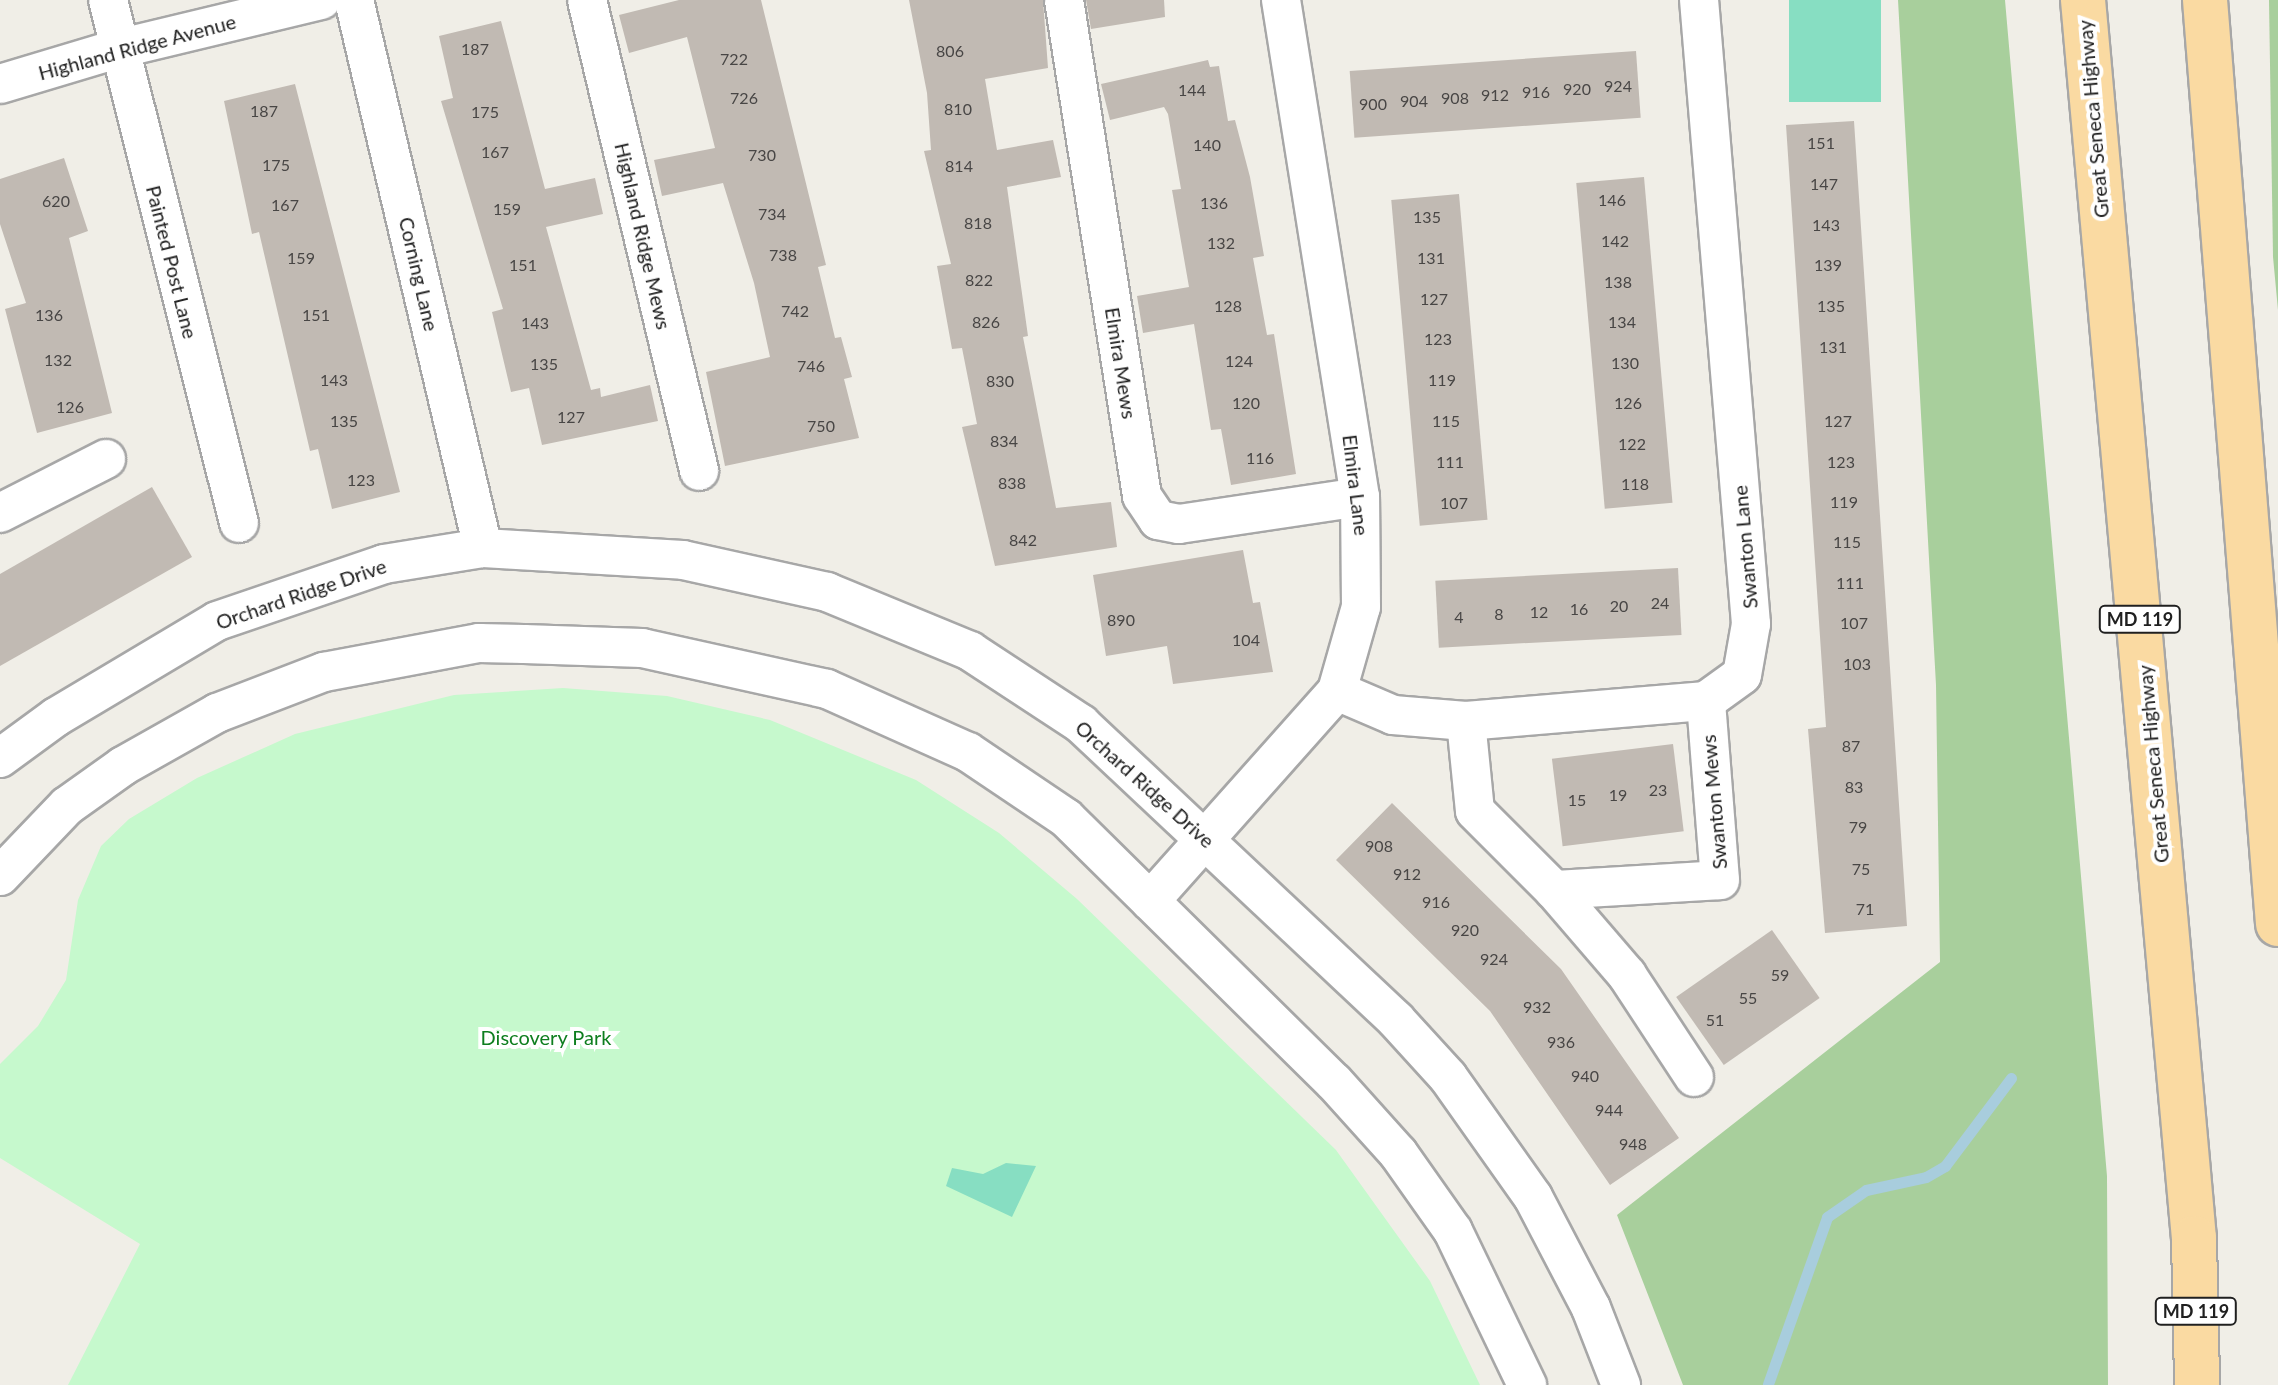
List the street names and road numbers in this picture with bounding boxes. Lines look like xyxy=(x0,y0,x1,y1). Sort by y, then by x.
street label: Highland Ridge Avenue xyxy=(35,9,239,85)
street label: Great Seneca Highway xyxy=(2072,19,2114,219)
street label: Highland Ridge Mews xyxy=(610,140,676,332)
street label: Painted Post Lane xyxy=(141,183,203,341)
street label: Corning Lane xyxy=(394,215,444,333)
street label: Elmira Mews xyxy=(1100,306,1142,420)
street label: Elmira Lane xyxy=(1338,433,1374,537)
street label: Swanton Lane xyxy=(1728,484,1762,610)
street label: Orchard Ridge Drive xyxy=(213,554,389,634)
road number: MD 119 xyxy=(2098,605,2182,633)
street label: Great Seneca Highway xyxy=(2132,664,2174,864)
street label: Orchard Ridge Drive xyxy=(1071,715,1219,853)
street label: Swanton Mews xyxy=(1696,734,1732,870)
road number: MD 119 xyxy=(2154,1297,2238,1325)

